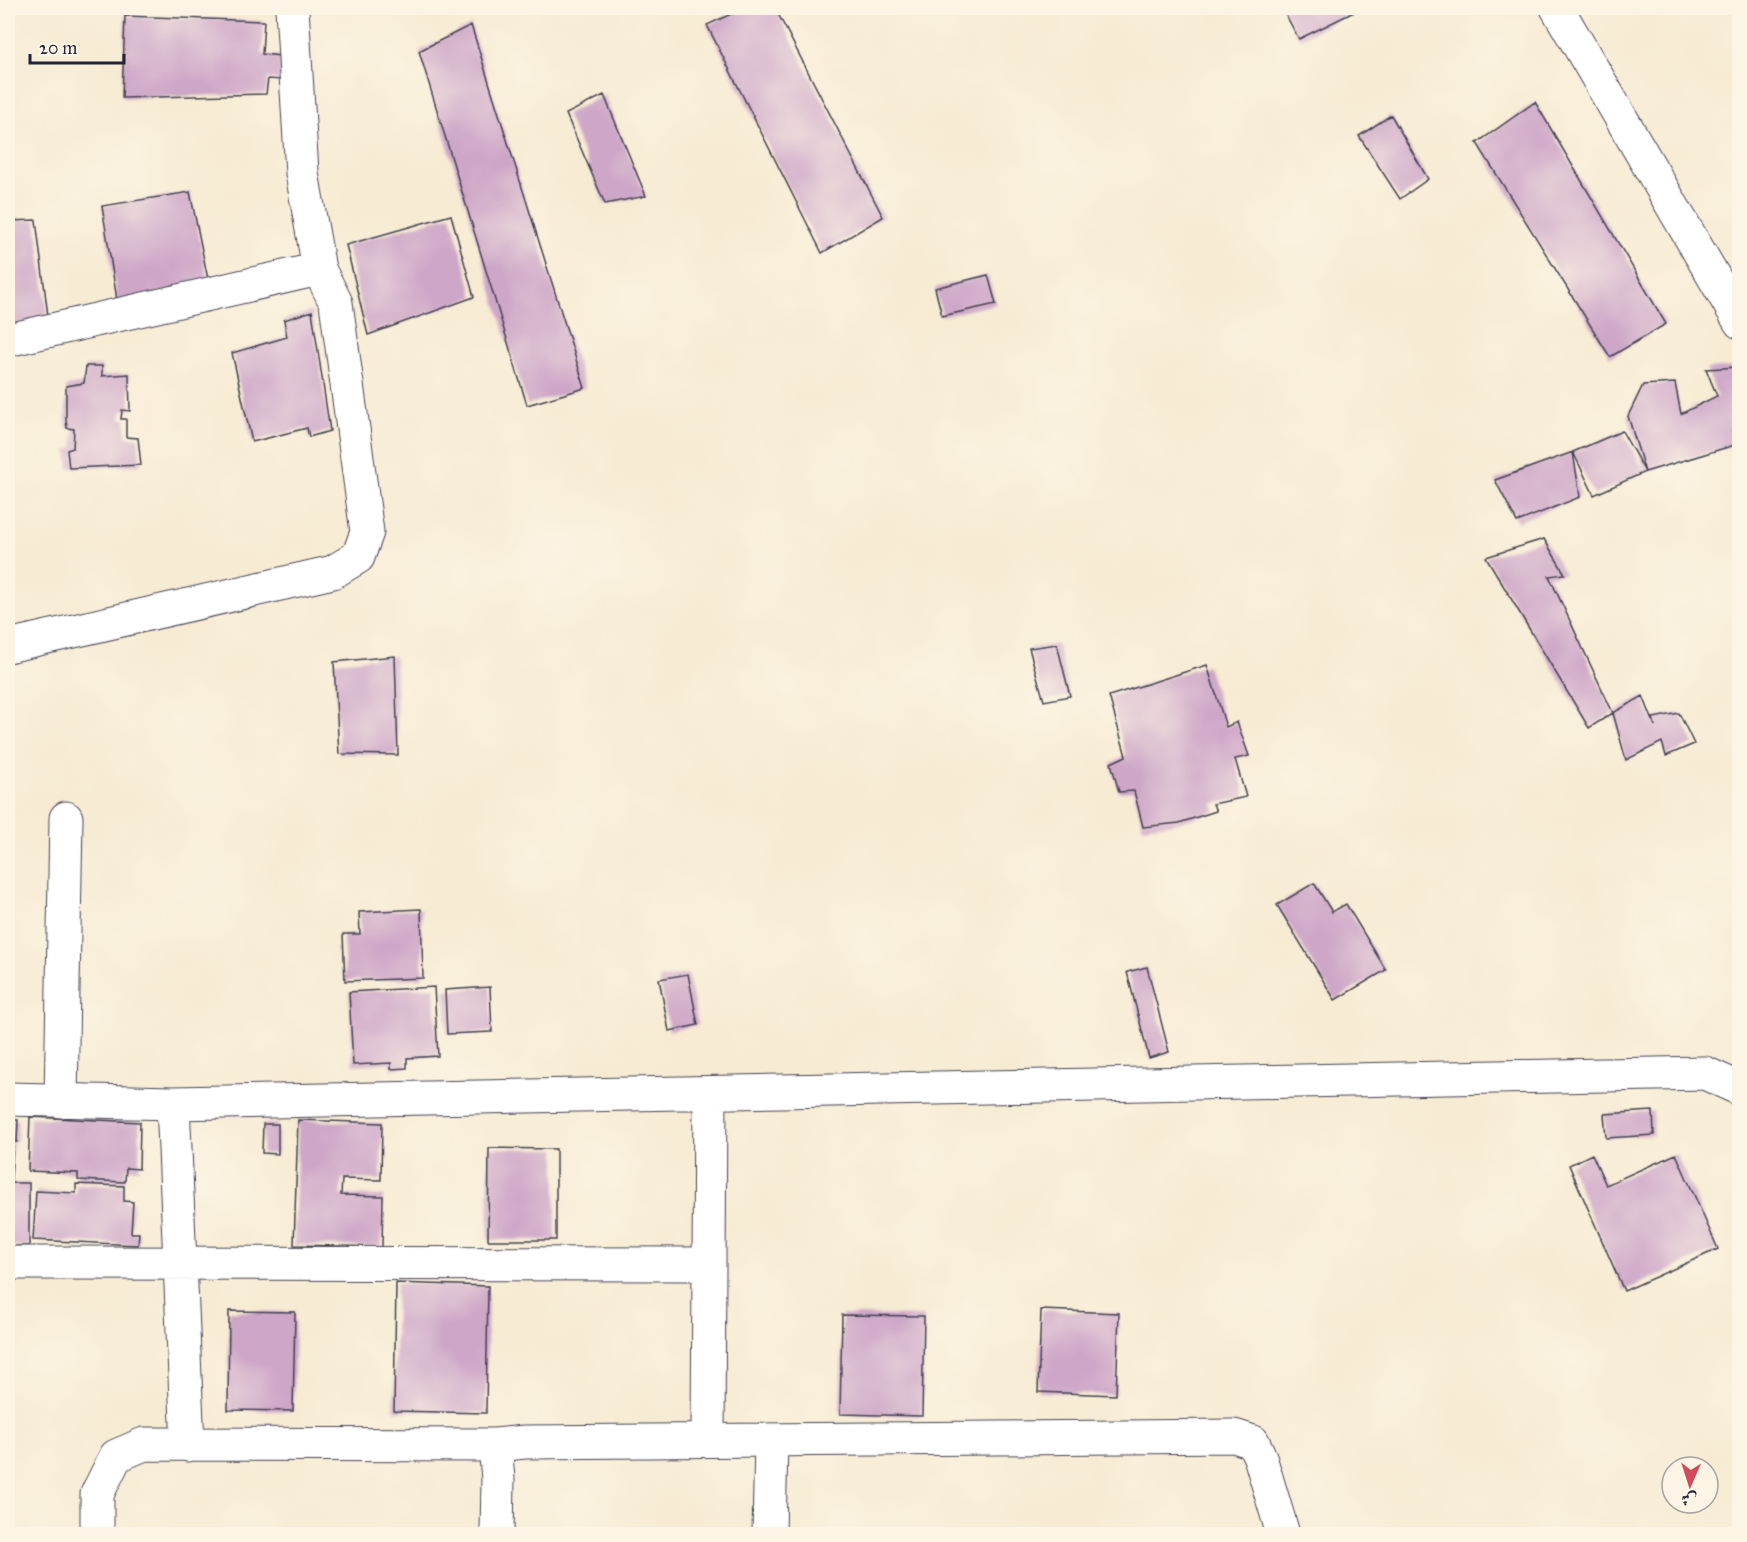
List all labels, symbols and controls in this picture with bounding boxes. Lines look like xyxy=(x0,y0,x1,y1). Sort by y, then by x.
scale bar xyxy=(30,27,124,65)
text: 20 m xyxy=(39,37,77,59)
north arrow xyxy=(1660,1455,1720,1515)
text: ش xyxy=(1681,1490,1698,1509)

